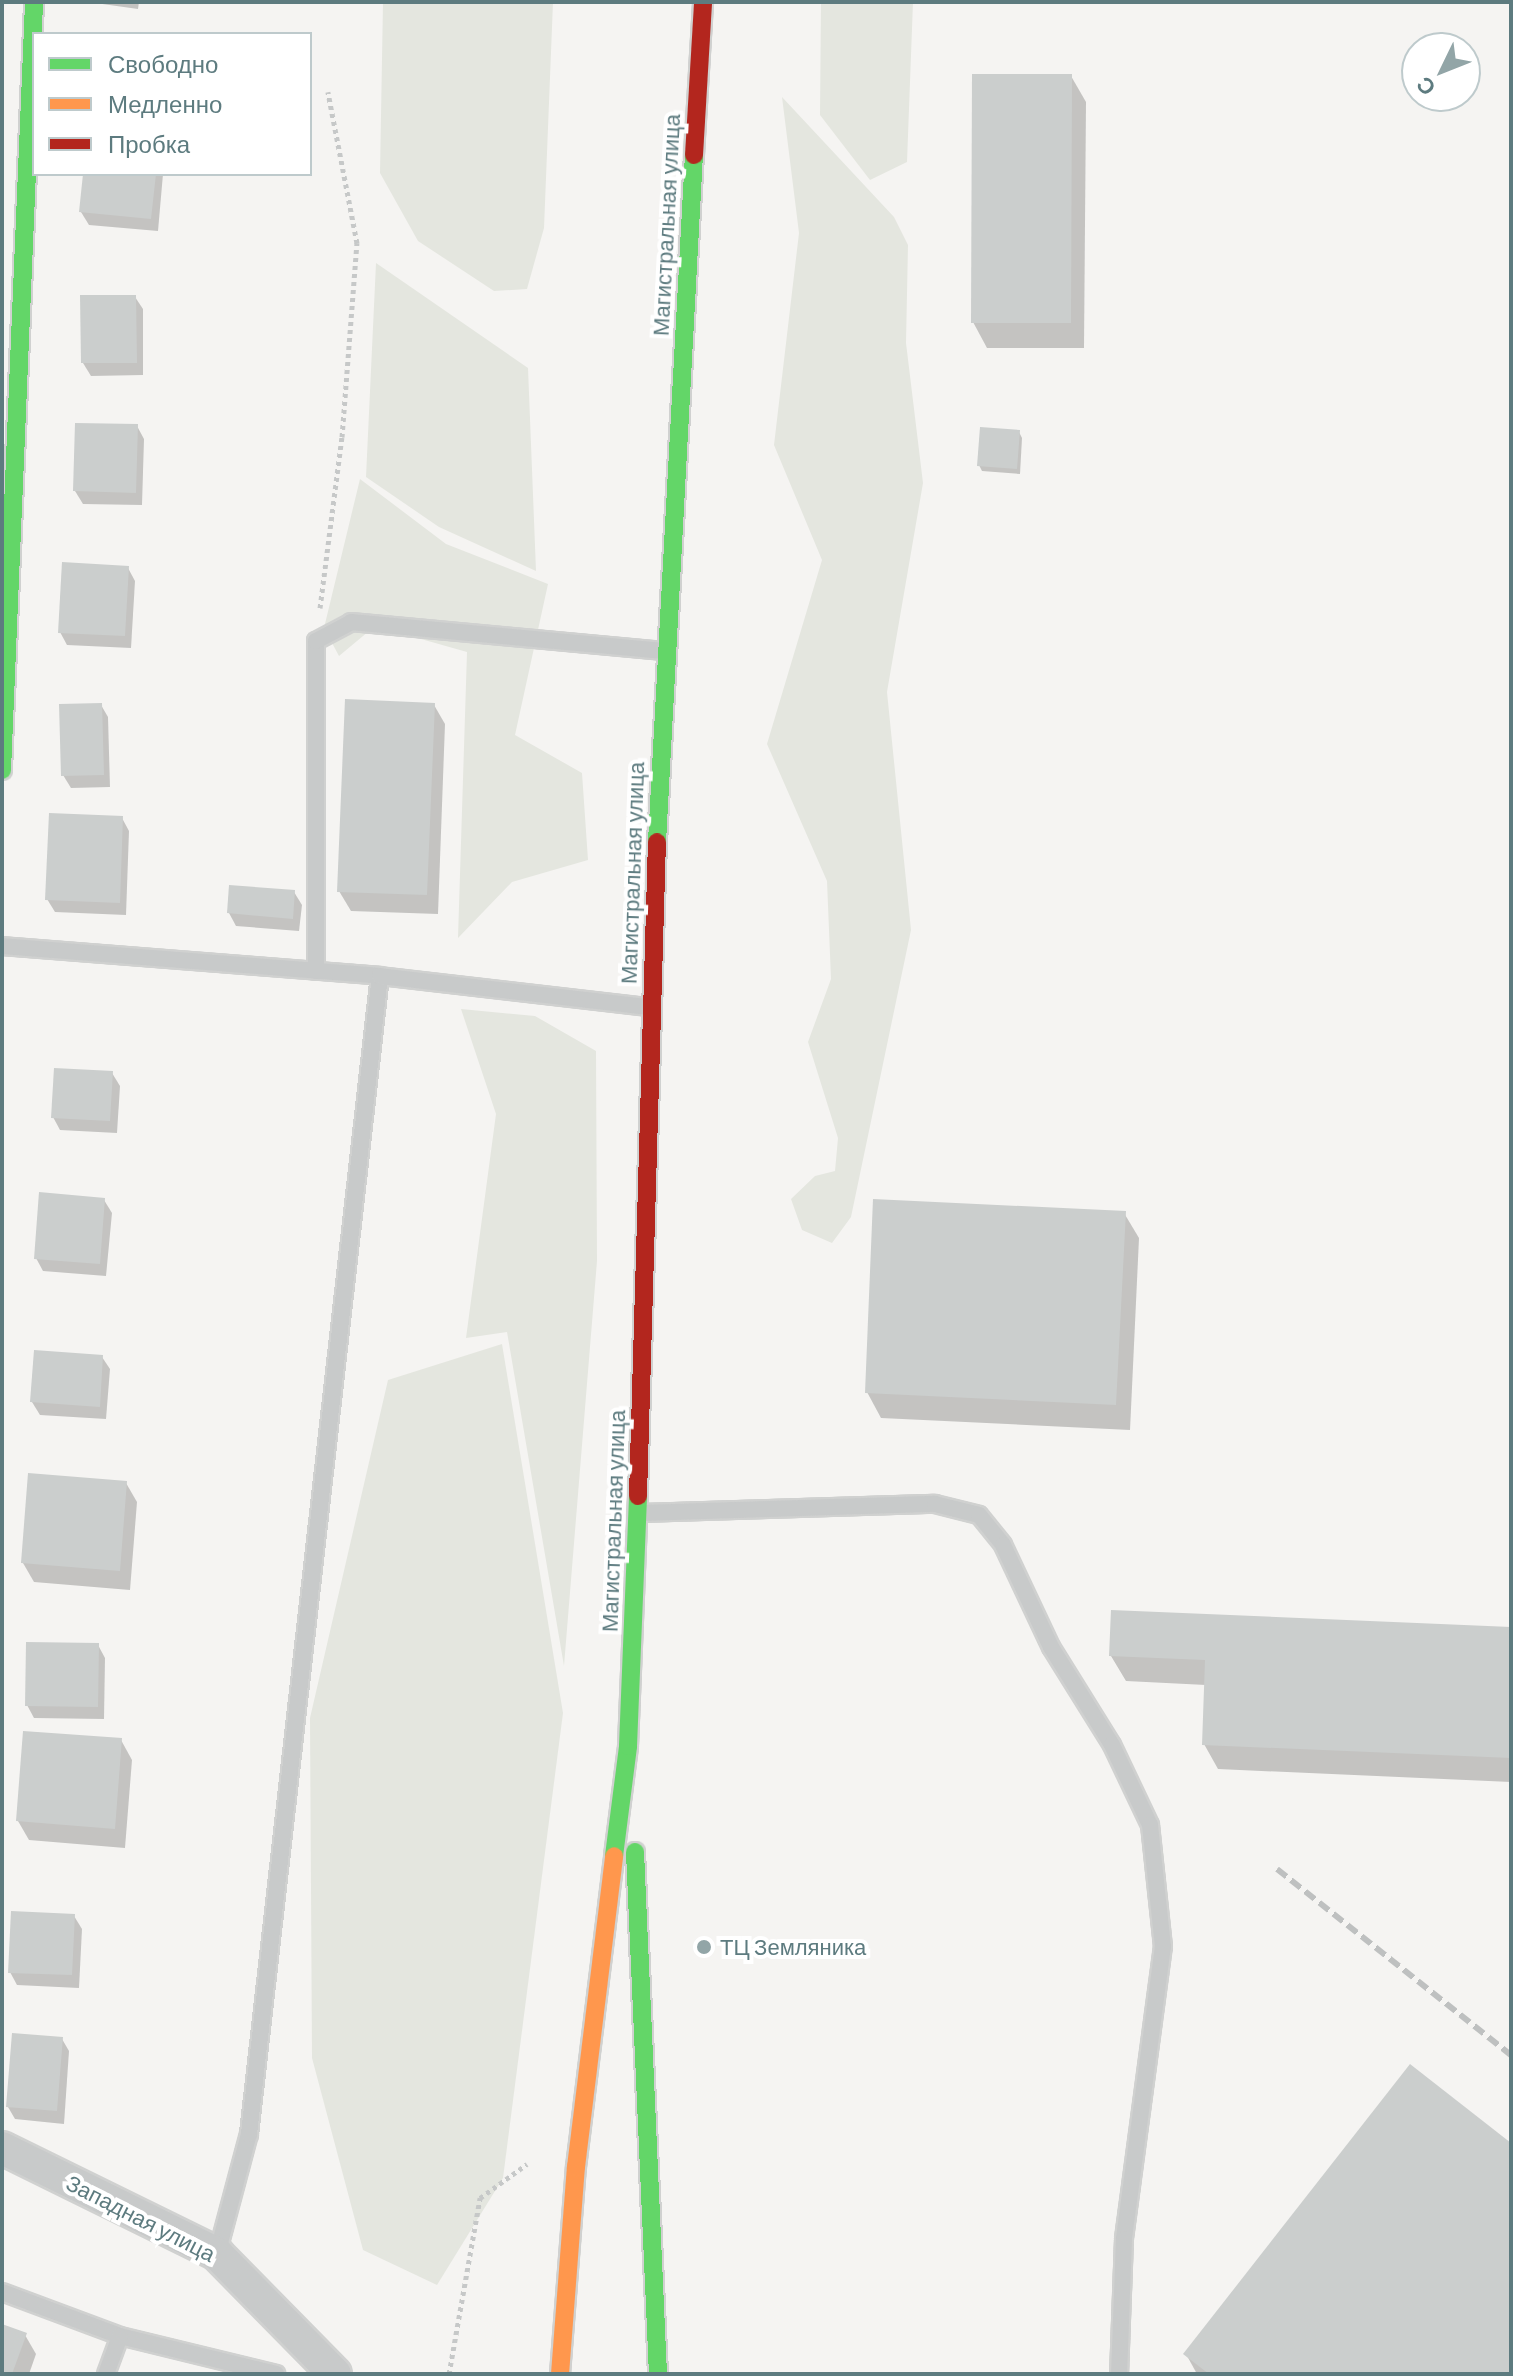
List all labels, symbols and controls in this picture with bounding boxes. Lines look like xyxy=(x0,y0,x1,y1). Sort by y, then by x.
legend xyxy=(32,32,312,176)
north arrow xyxy=(1401,32,1481,112)
text: Свободно xyxy=(108,49,218,78)
text: С xyxy=(1410,72,1440,102)
text: Медленно xyxy=(108,89,222,118)
street label: Магистральная улица xyxy=(647,113,685,337)
text: Пробка xyxy=(108,129,190,158)
street label: Магистральная улица xyxy=(615,762,649,984)
street label: Магистральная улица xyxy=(596,1410,630,1632)
place label: ТЦ Земляника xyxy=(720,1934,866,1960)
marker: ТЦ Земляника xyxy=(695,1938,713,1956)
street label: Западная улица xyxy=(62,2169,220,2267)

